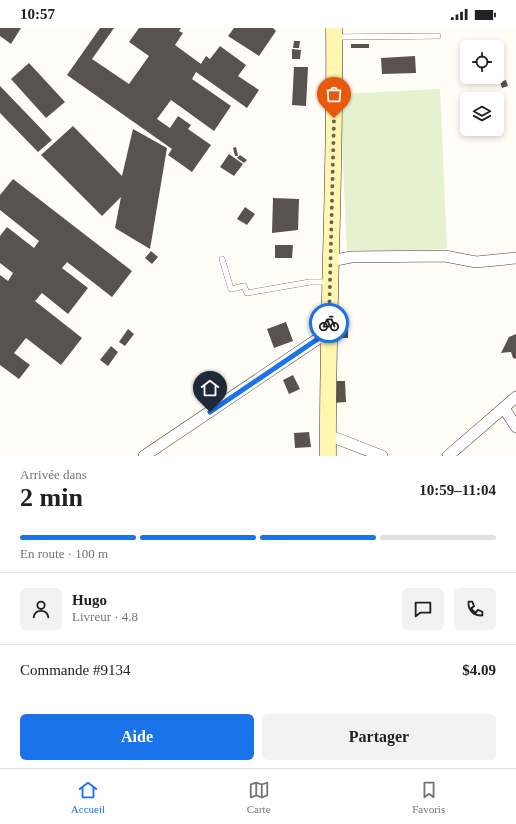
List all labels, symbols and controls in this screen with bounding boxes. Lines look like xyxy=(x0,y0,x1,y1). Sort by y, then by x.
text: 10:57 xyxy=(20,6,55,22)
map controls xyxy=(460,40,504,136)
button: locate xyxy=(460,40,504,84)
pin xyxy=(317,77,351,118)
icon: bag xyxy=(323,83,345,105)
button: layers xyxy=(460,92,504,136)
courier xyxy=(309,303,349,343)
icon: bike xyxy=(318,312,340,334)
pin xyxy=(193,371,227,412)
icon: home xyxy=(199,377,221,399)
text: Arrivée dans xyxy=(20,467,87,482)
text: 10:59–11:04 xyxy=(419,482,496,498)
text: 2 min xyxy=(20,483,83,512)
text: En route · 100 m xyxy=(20,546,108,561)
button: person xyxy=(20,588,62,630)
button: chat xyxy=(402,588,444,630)
button: phone xyxy=(454,588,496,630)
text: Hugo xyxy=(72,592,107,608)
text: Livreur · 4.8 xyxy=(72,609,138,624)
text: Commande #9134 xyxy=(20,662,130,678)
text: $4.09 xyxy=(462,662,496,678)
button: Aide xyxy=(20,714,254,760)
button: Partager xyxy=(262,714,496,760)
tab: Accueil xyxy=(71,779,105,815)
tab: Carte xyxy=(247,779,271,815)
tab: Favoris xyxy=(412,779,445,815)

